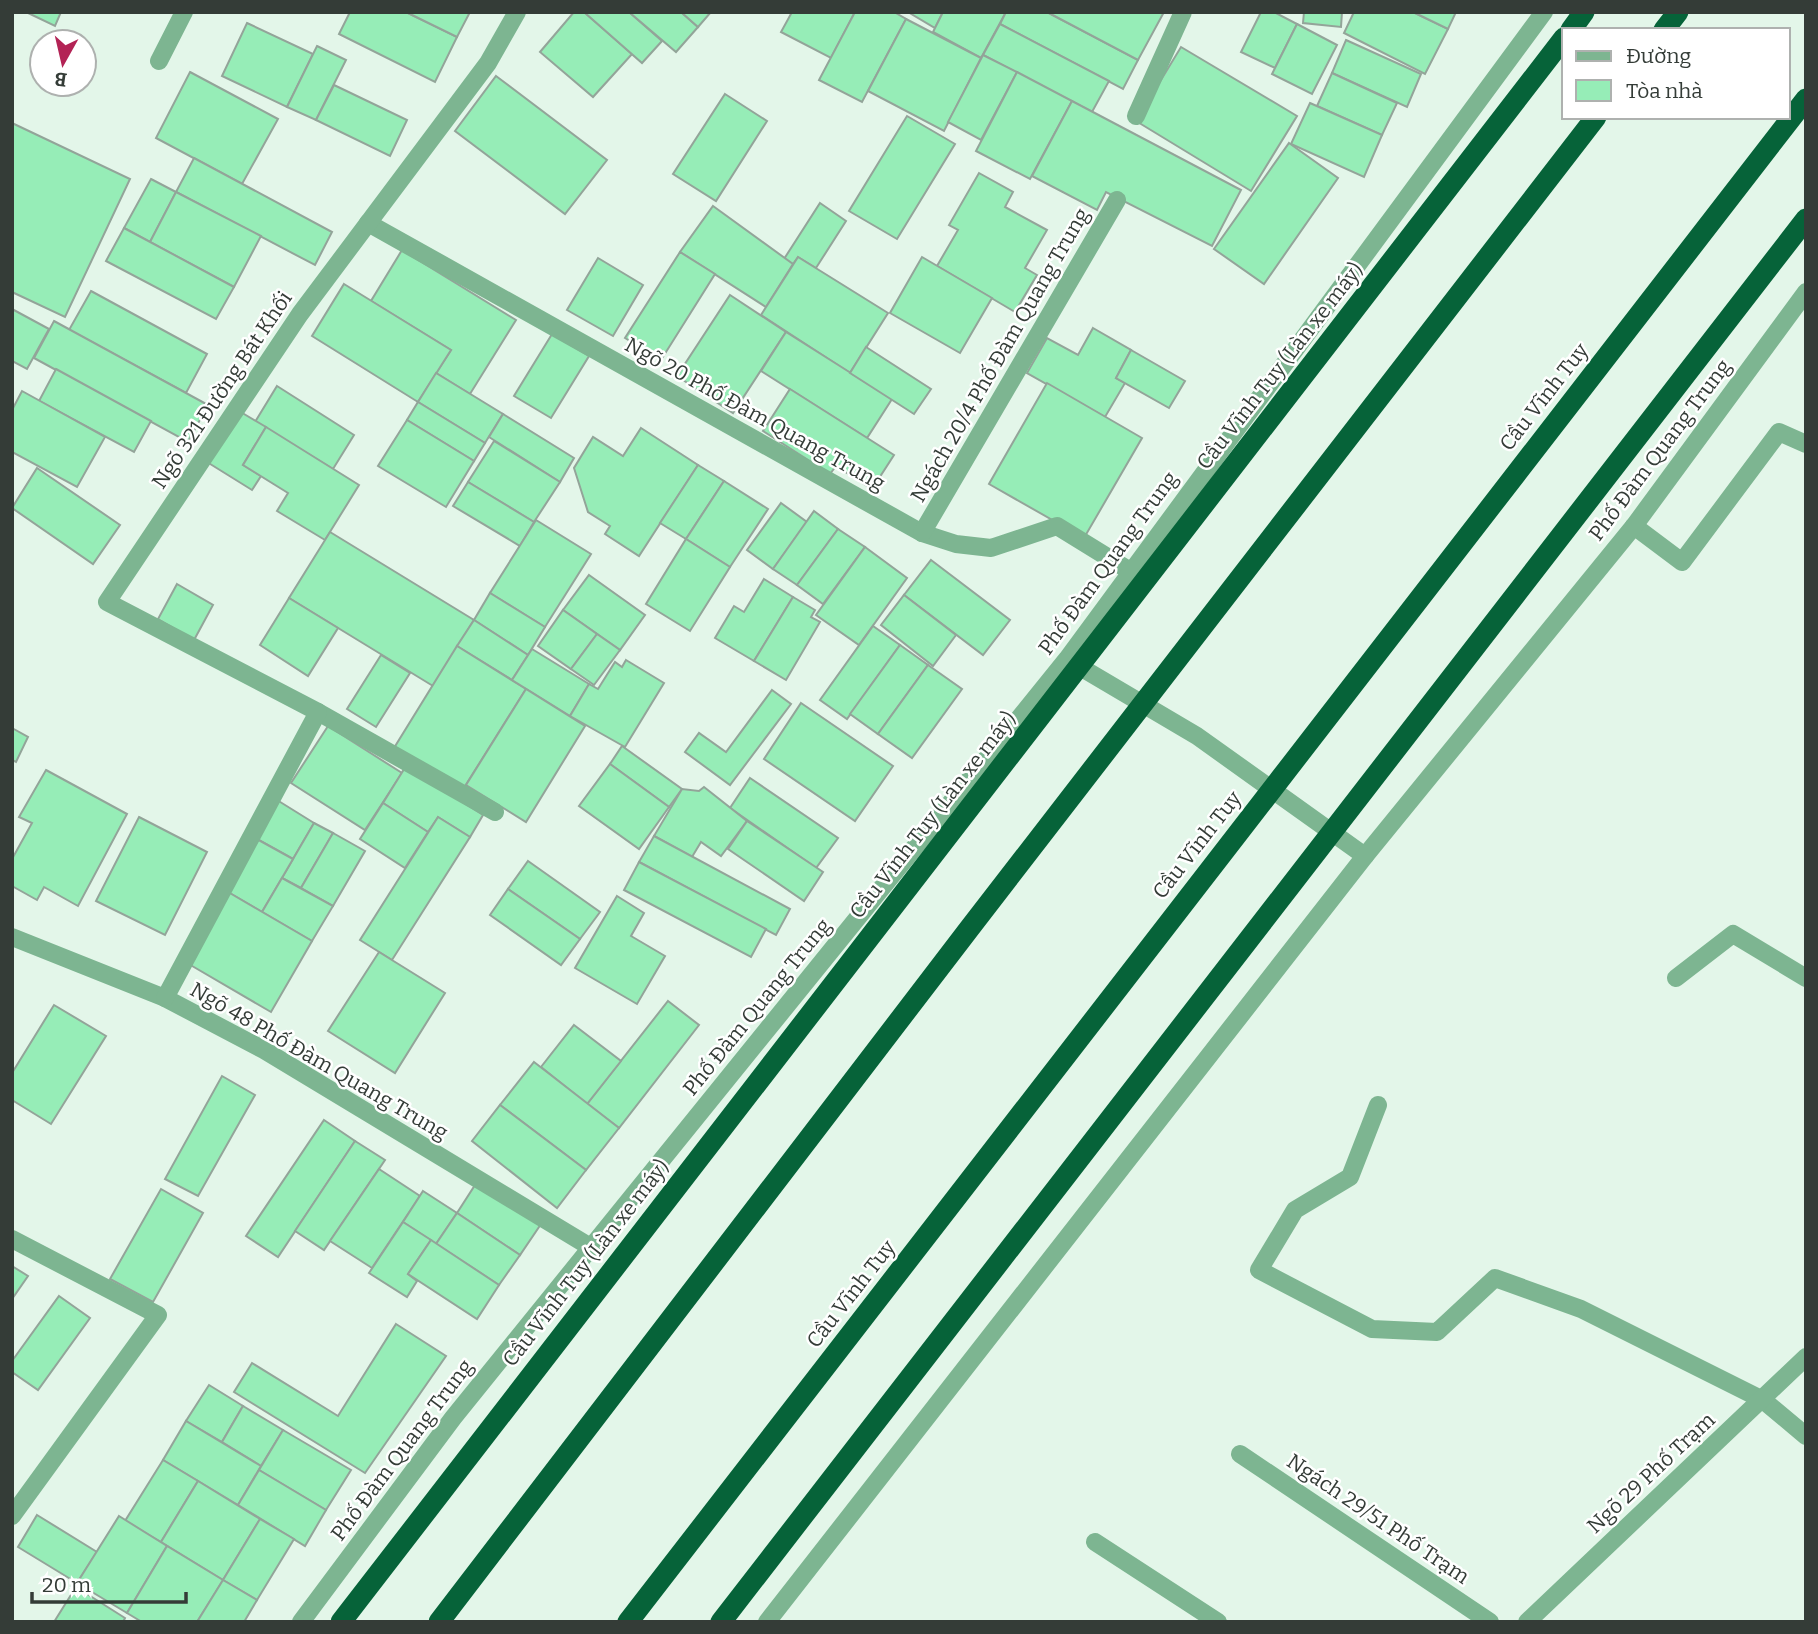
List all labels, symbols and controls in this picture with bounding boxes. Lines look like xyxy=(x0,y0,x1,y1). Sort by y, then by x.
north arrow xyxy=(28,28,98,98)
legend xyxy=(1562,28,1790,119)
text: Đường xyxy=(1626,43,1692,69)
text: B xyxy=(53,67,68,92)
text: Tòa nhà xyxy=(1626,78,1703,104)
street label: Ngách 20/4 Phố Đàm Quang Trung xyxy=(905,203,1095,507)
street label: Cầu Vĩnh Tuy (Làn xe máy) xyxy=(1191,257,1369,475)
street label: Ngõ 321 Đường Bát Khối xyxy=(146,286,298,494)
street label: Ngõ 20 Phố Đàm Quang Trung xyxy=(620,331,890,497)
street label: Cầu Vĩnh Tuy xyxy=(1494,337,1595,456)
street label: Phố Đàm Quang Trung xyxy=(1583,354,1737,546)
street label: Phố Đàm Quang Trung xyxy=(1033,466,1183,660)
street label: Cầu Vĩnh Tuy (Làn xe máy) xyxy=(844,706,1022,924)
street label: Cầu Vĩnh Tuy xyxy=(1147,785,1248,904)
street label: Phố Đàm Quang Trung xyxy=(678,913,837,1101)
street label: Ngõ 48 Phố Đàm Quang Trung xyxy=(185,976,453,1146)
street label: Cầu Vĩnh Tuy (Làn xe máy) xyxy=(497,1154,675,1372)
street label: Cầu Vĩnh Tuy xyxy=(801,1234,902,1353)
street label: Phố Đàm Quang Trung xyxy=(325,1354,479,1546)
street label: Ngõ 29 Phố Trạm xyxy=(1582,1407,1720,1539)
street label: Ngách 29/51 Phố Trạm xyxy=(1282,1448,1474,1590)
scale bar xyxy=(32,1560,186,1604)
text: 20 m xyxy=(42,1572,91,1598)

